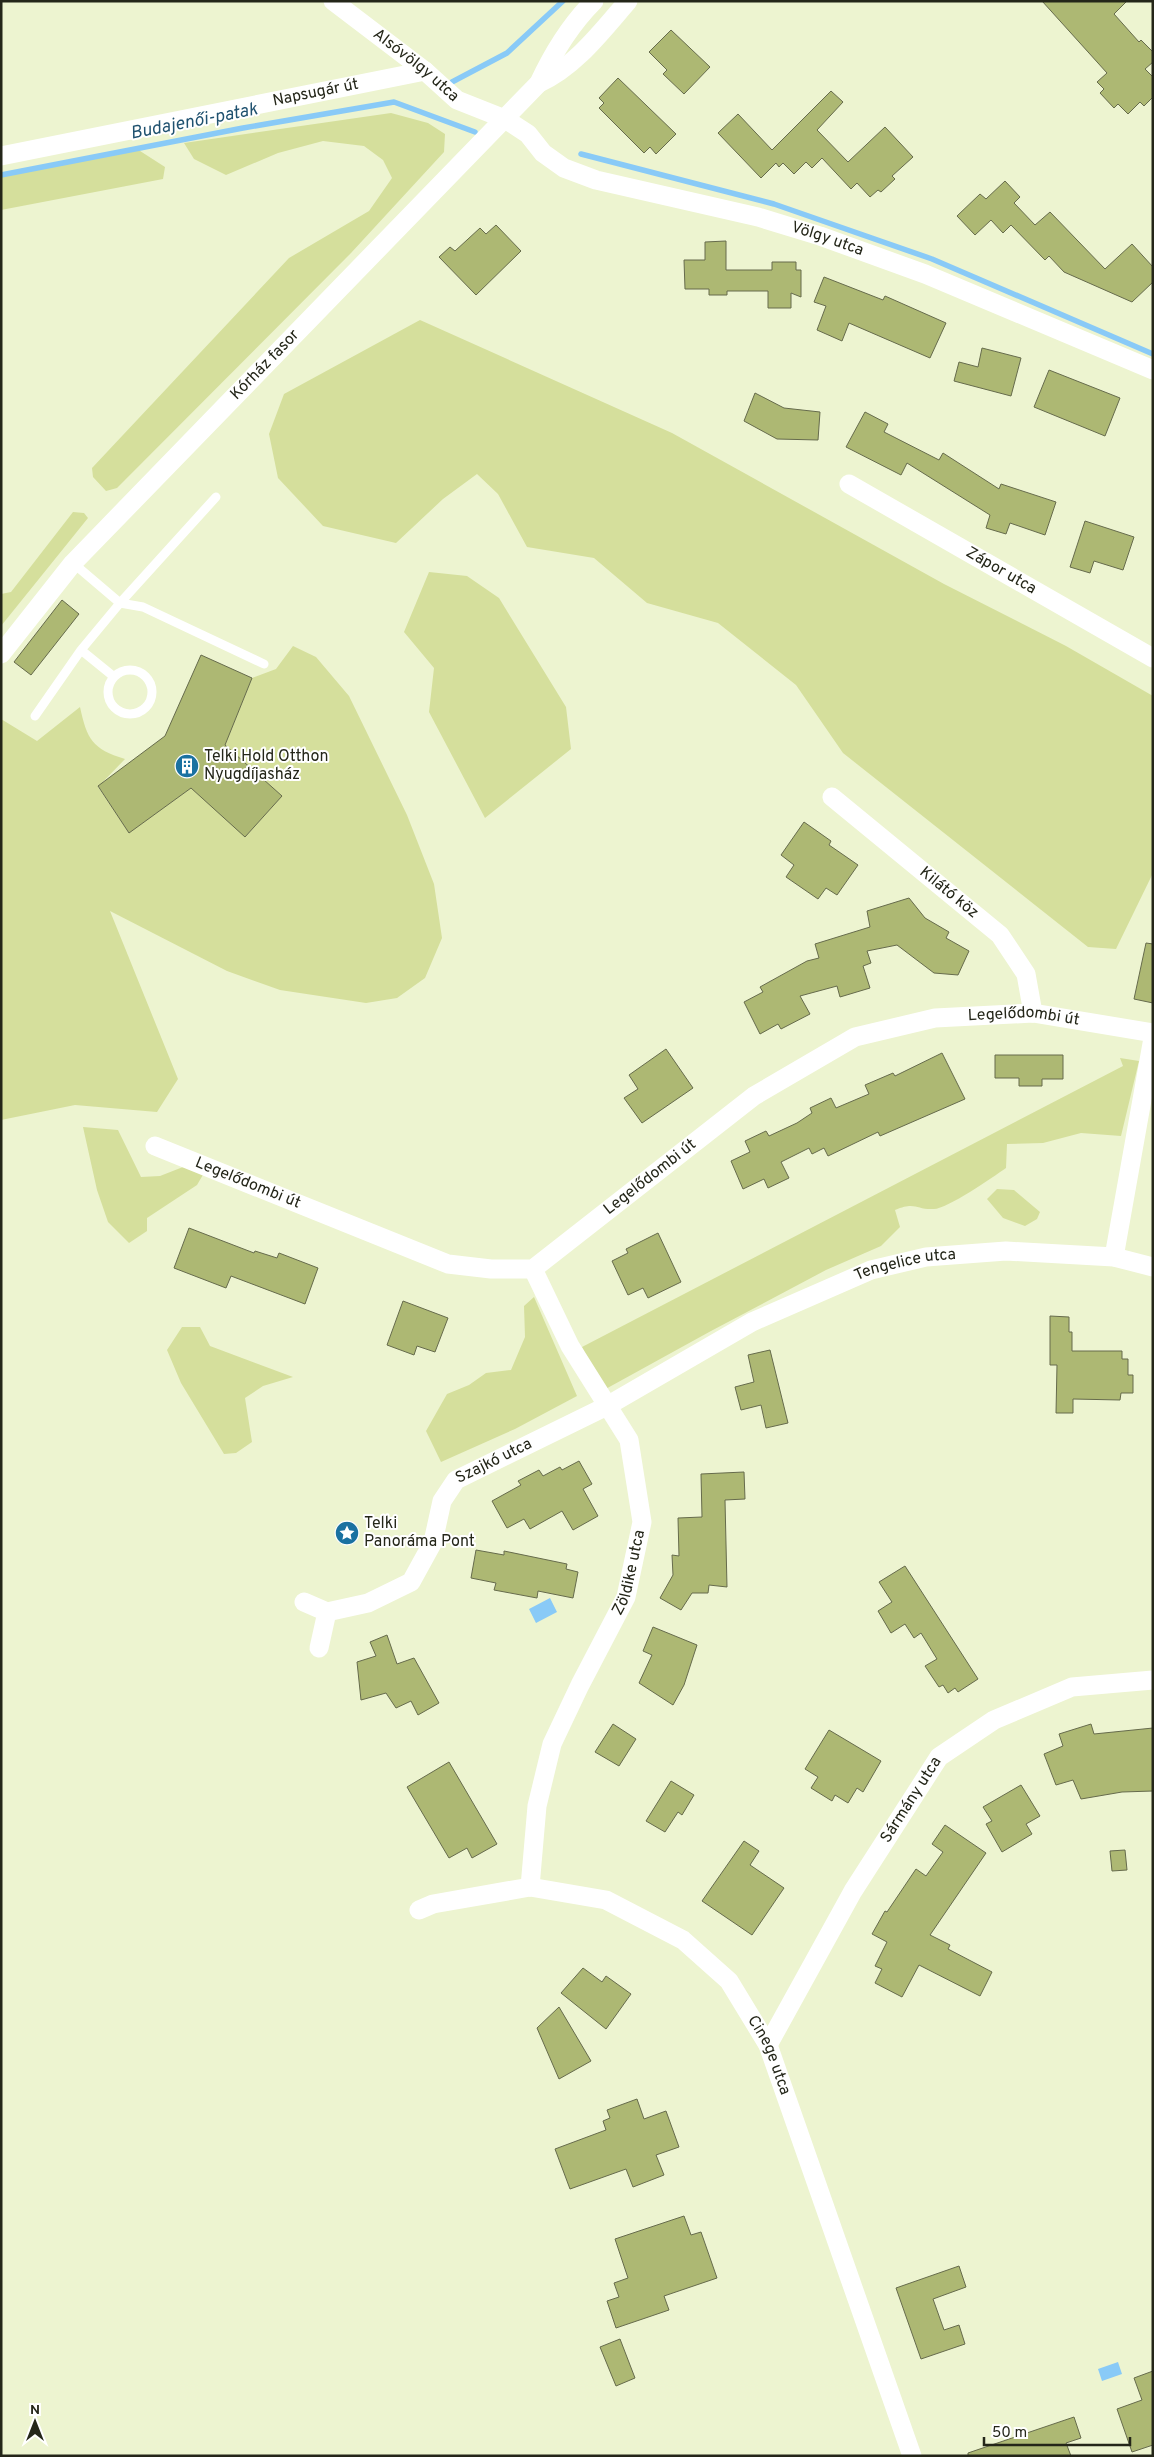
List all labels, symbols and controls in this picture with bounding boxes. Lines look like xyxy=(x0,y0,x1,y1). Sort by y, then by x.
street label: Alsóvölgy utca xyxy=(369,25,463,107)
street label: Napsugár út xyxy=(271,75,360,111)
water label: Budajenői-patak xyxy=(129,98,260,146)
street label: Völgy utca xyxy=(789,218,866,261)
street label: Kórház fasor xyxy=(226,325,304,405)
street label: Zápor utca xyxy=(962,543,1040,599)
place label: Telki Hold Otthon Nyugdíjasház xyxy=(204,747,328,785)
building icon: Telki Hold Otthon Nyugdíjasház xyxy=(174,753,200,779)
street label: Kilátó köz xyxy=(915,863,982,923)
street label: Legelődombi út xyxy=(967,1003,1081,1031)
street label: Legelődombi út xyxy=(600,1135,701,1220)
street label: Legelődombi út xyxy=(192,1153,303,1214)
street label: Tengelice utca xyxy=(851,1245,956,1286)
street label: Szajkó utca xyxy=(452,1434,535,1489)
place label: Telki Panoráma Pont xyxy=(364,1514,475,1552)
place icon: Telki Panoráma Pont xyxy=(334,1520,360,1546)
street label: Zöldike utca xyxy=(608,1528,650,1619)
street label: Sármány utca xyxy=(876,1753,946,1847)
street label: Cinege utca xyxy=(742,2012,795,2098)
north arrow xyxy=(10,2397,60,2447)
text: N xyxy=(30,2402,40,2419)
scale bar xyxy=(984,2414,1130,2446)
text: 50 m xyxy=(992,2424,1027,2443)

